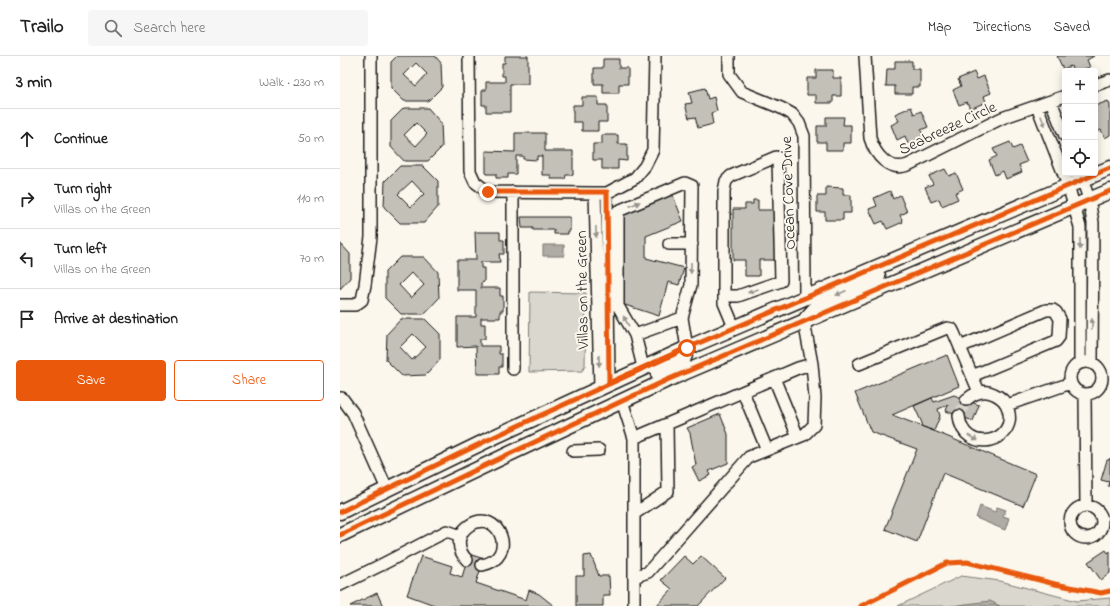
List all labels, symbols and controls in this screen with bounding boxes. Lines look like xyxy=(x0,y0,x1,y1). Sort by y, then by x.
search box xyxy=(88,10,368,46)
text: Trailo xyxy=(20,14,64,41)
icon: search xyxy=(102,17,124,39)
text: Search here xyxy=(134,17,205,39)
text: Map xyxy=(928,17,951,38)
text: Directions xyxy=(973,17,1031,38)
text: Saved xyxy=(1053,17,1090,38)
map controls xyxy=(1062,68,1098,176)
button: + xyxy=(1062,68,1098,104)
text: 3 min xyxy=(16,70,52,95)
text: Walk · 230 m xyxy=(259,73,324,92)
street label: Seabreeze Circle xyxy=(895,95,1001,162)
button: − xyxy=(1062,104,1098,140)
one-way arrow xyxy=(1040,116,1046,128)
icon: ahead xyxy=(16,128,38,150)
text: Continue xyxy=(54,128,108,150)
text: 50 m xyxy=(298,129,324,148)
street label: Ocean Cove Drive xyxy=(775,135,803,250)
button: locate xyxy=(1062,140,1098,176)
text: Turn right xyxy=(54,178,112,200)
route end xyxy=(479,183,497,201)
icon: right xyxy=(16,188,38,210)
text: 110 m xyxy=(297,189,324,208)
text: Villas on the Green xyxy=(54,200,151,219)
one-way arrow xyxy=(629,201,640,207)
one-way arrow xyxy=(593,226,599,239)
street label: Villas on the Green xyxy=(570,230,596,351)
text: Turn left xyxy=(54,238,107,260)
one-way arrow xyxy=(1077,238,1083,251)
icon: left xyxy=(16,248,38,270)
text: 70 m xyxy=(300,249,324,268)
text: Villas on the Green xyxy=(54,260,151,279)
one-way arrow xyxy=(688,262,695,274)
one-way arrow xyxy=(747,288,759,294)
one-way arrow xyxy=(835,290,847,296)
icon: arrive xyxy=(16,308,38,330)
text: Arrive at destination xyxy=(54,308,178,330)
one-way arrow xyxy=(623,315,630,327)
one-way arrow xyxy=(1089,317,1095,330)
route start xyxy=(678,339,696,357)
one-way arrow xyxy=(596,355,603,367)
button: Save xyxy=(16,360,166,401)
button: Share xyxy=(174,360,324,401)
one-way arrow xyxy=(967,434,979,441)

